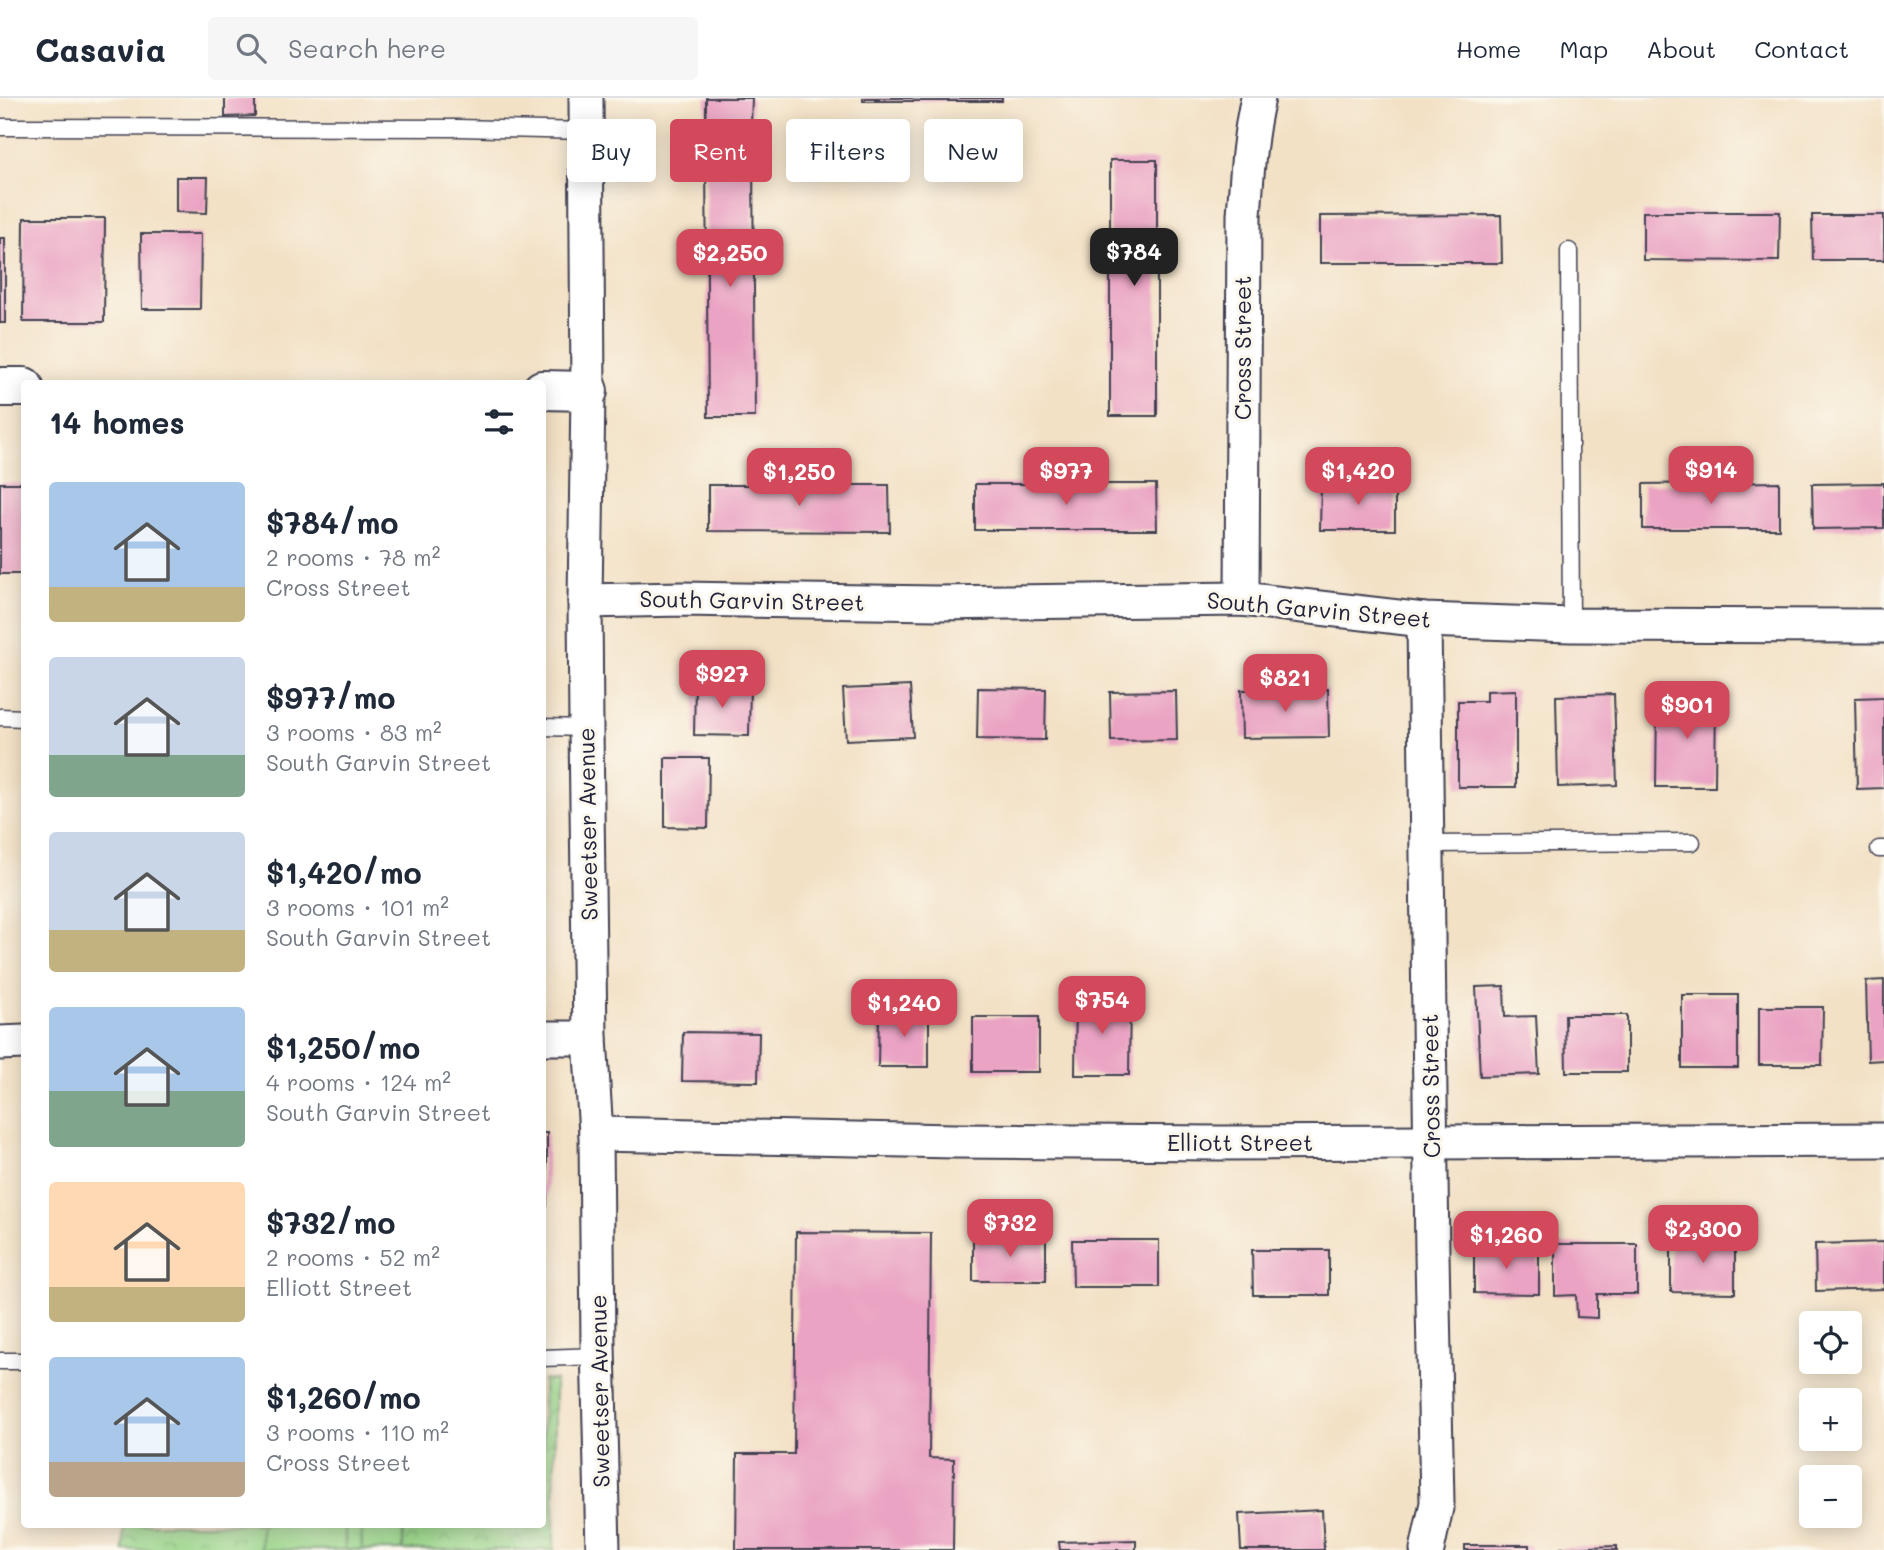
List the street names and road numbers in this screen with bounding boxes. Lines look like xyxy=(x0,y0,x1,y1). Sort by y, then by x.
street label: Cross Street xyxy=(1227,276,1257,420)
street label: South Garvin Street xyxy=(639,583,865,617)
street label: South Garvin Street xyxy=(1206,584,1432,634)
street label: Sweetser Avenue xyxy=(570,727,604,921)
street label: Cross Street xyxy=(1414,1013,1446,1159)
street label: Elliott Street xyxy=(1167,1127,1313,1157)
street label: Sweetser Avenue xyxy=(582,1294,616,1488)

